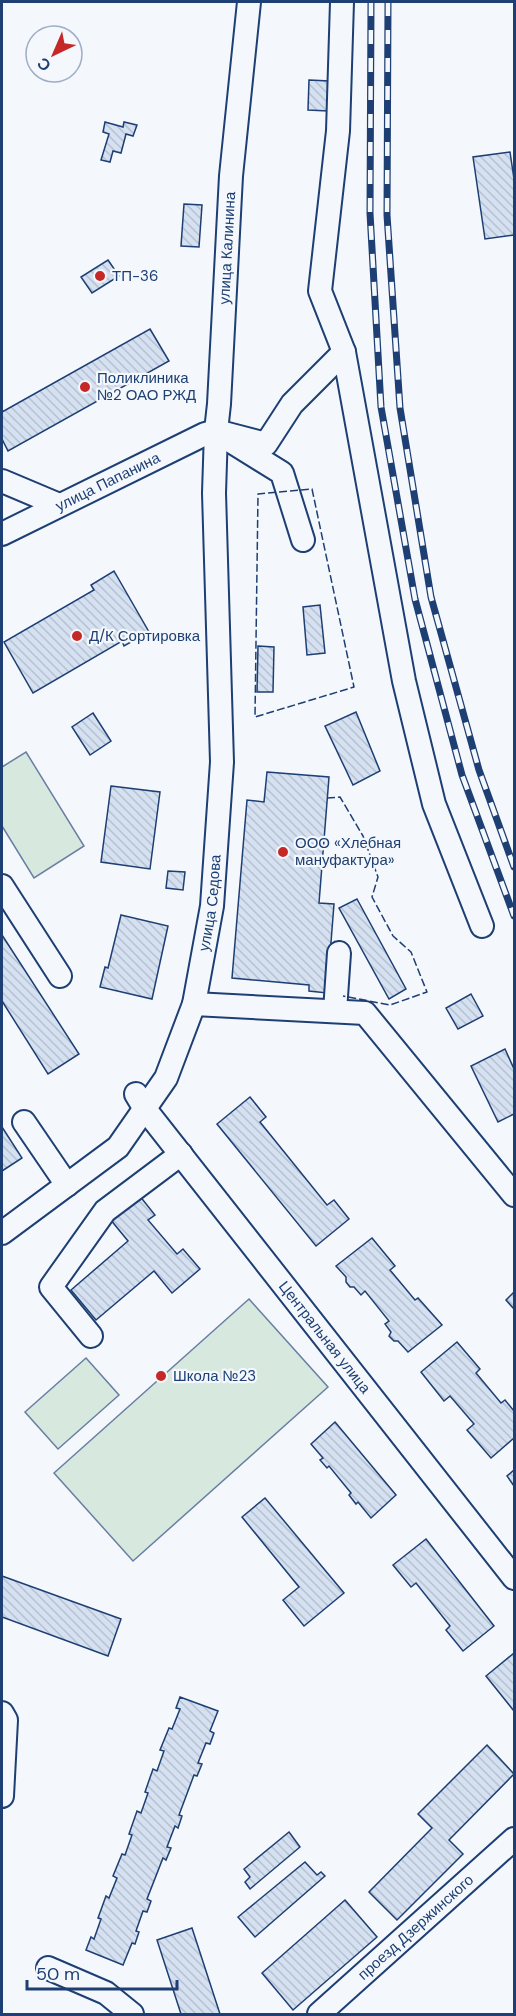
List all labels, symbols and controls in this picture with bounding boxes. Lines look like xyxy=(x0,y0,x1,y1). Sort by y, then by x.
north arrow xyxy=(24,24,84,84)
text: С xyxy=(32,53,55,76)
street label: улица Калинина xyxy=(214,191,240,305)
place label: ТП-36 xyxy=(112,266,158,286)
marker: ТП-36 xyxy=(93,269,107,283)
place label: Поликлиника №2 ОАО РЖД xyxy=(97,368,196,405)
marker: Поликлиника №2 ОАО РЖД xyxy=(78,380,92,394)
street label: улица Папанина xyxy=(52,447,164,516)
place label: Д/К Сортировка xyxy=(89,626,201,646)
marker: Д/К Сортировка xyxy=(70,629,84,643)
place label: ООО «Хлебная мануфактура» xyxy=(295,833,401,870)
marker: ООО «Хлебная мануфактура» xyxy=(276,845,290,859)
street label: улица Седова xyxy=(194,853,226,953)
street label: Центральная улица xyxy=(274,1277,376,1398)
place label: Школа №23 xyxy=(173,1366,256,1386)
marker: Школа №23 xyxy=(154,1369,168,1383)
street label: проезд Дзержинского xyxy=(354,1870,478,1984)
scale bar xyxy=(27,1953,177,1991)
text: 50 m xyxy=(36,1962,80,1986)

